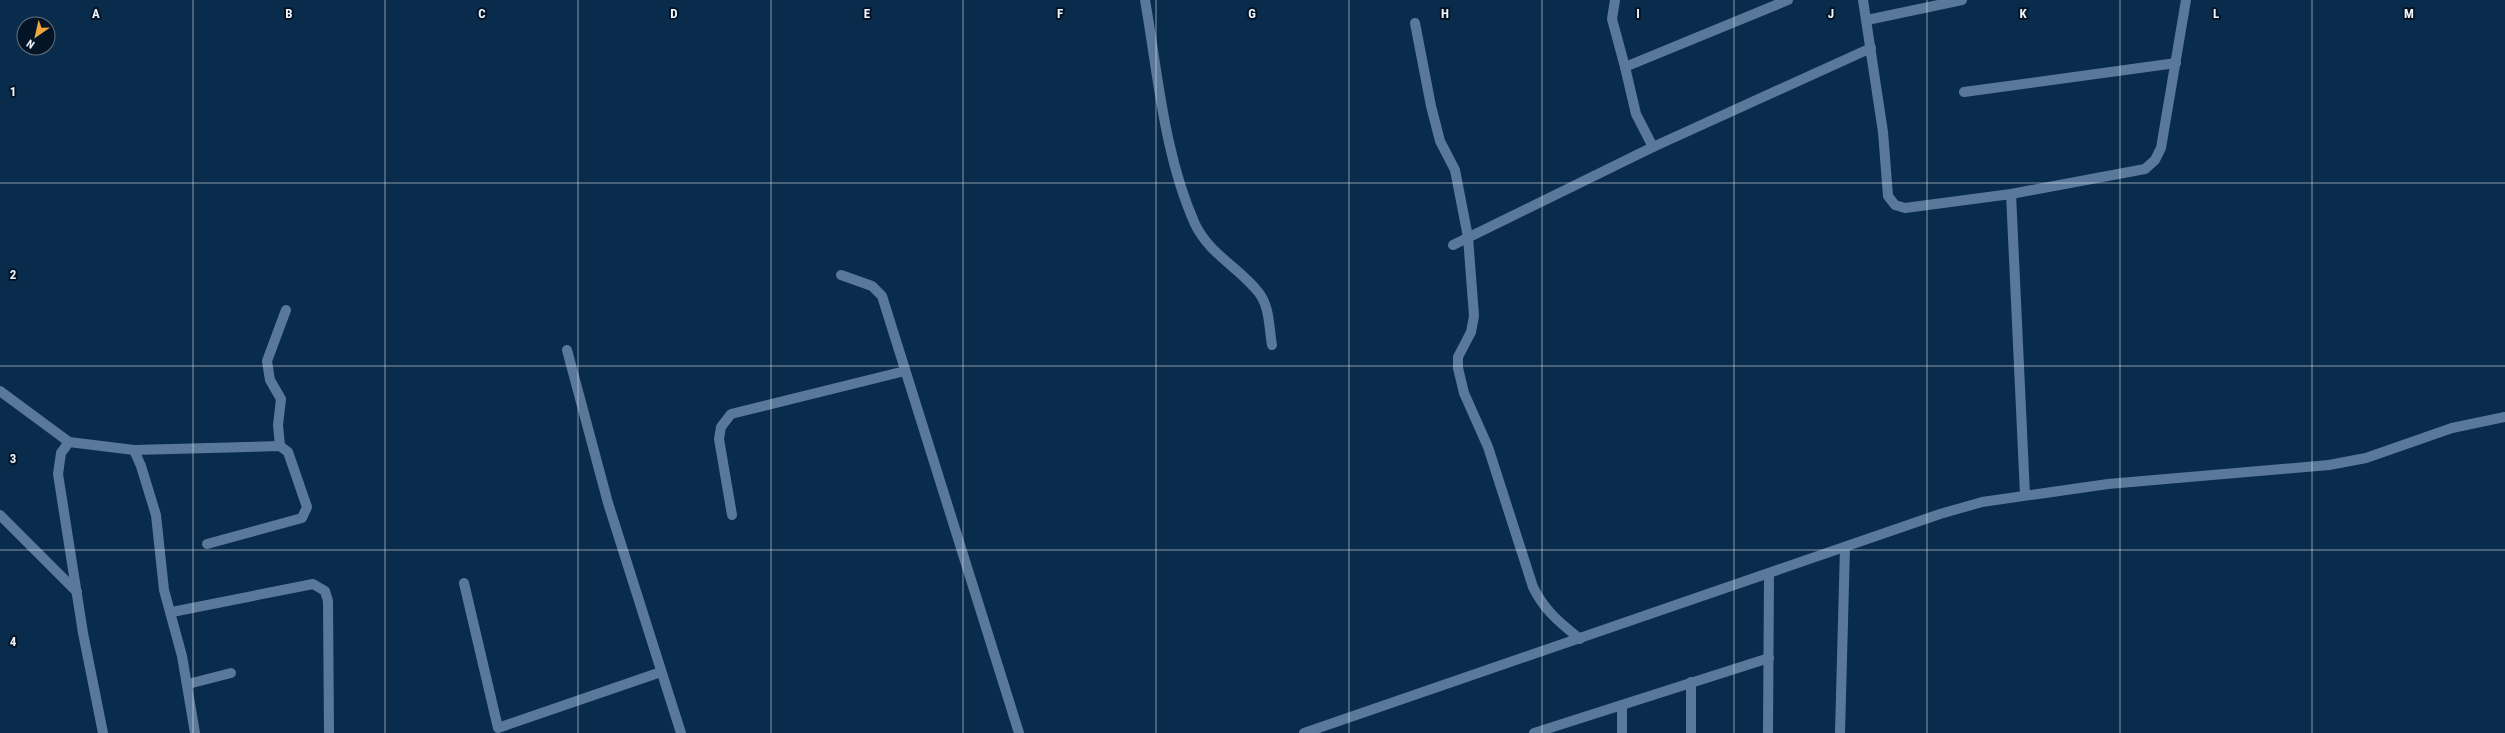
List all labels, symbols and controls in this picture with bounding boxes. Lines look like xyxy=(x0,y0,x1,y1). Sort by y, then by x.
text: A xyxy=(92,6,100,21)
text: B xyxy=(285,6,293,21)
text: C xyxy=(478,6,486,21)
text: D xyxy=(670,6,678,21)
text: E xyxy=(864,6,871,21)
text: F xyxy=(1057,6,1063,21)
text: G xyxy=(1248,6,1256,21)
text: H xyxy=(1441,6,1449,21)
text: I xyxy=(1636,6,1640,21)
text: J xyxy=(1828,6,1834,21)
text: K xyxy=(2019,6,2027,21)
text: L xyxy=(2213,6,2219,21)
text: M xyxy=(2404,6,2414,21)
north arrow xyxy=(16,16,56,56)
text: N xyxy=(24,36,37,51)
text: 1 xyxy=(10,84,16,99)
text: 2 xyxy=(10,267,17,282)
text: 3 xyxy=(10,451,16,466)
text: 4 xyxy=(10,634,17,649)

